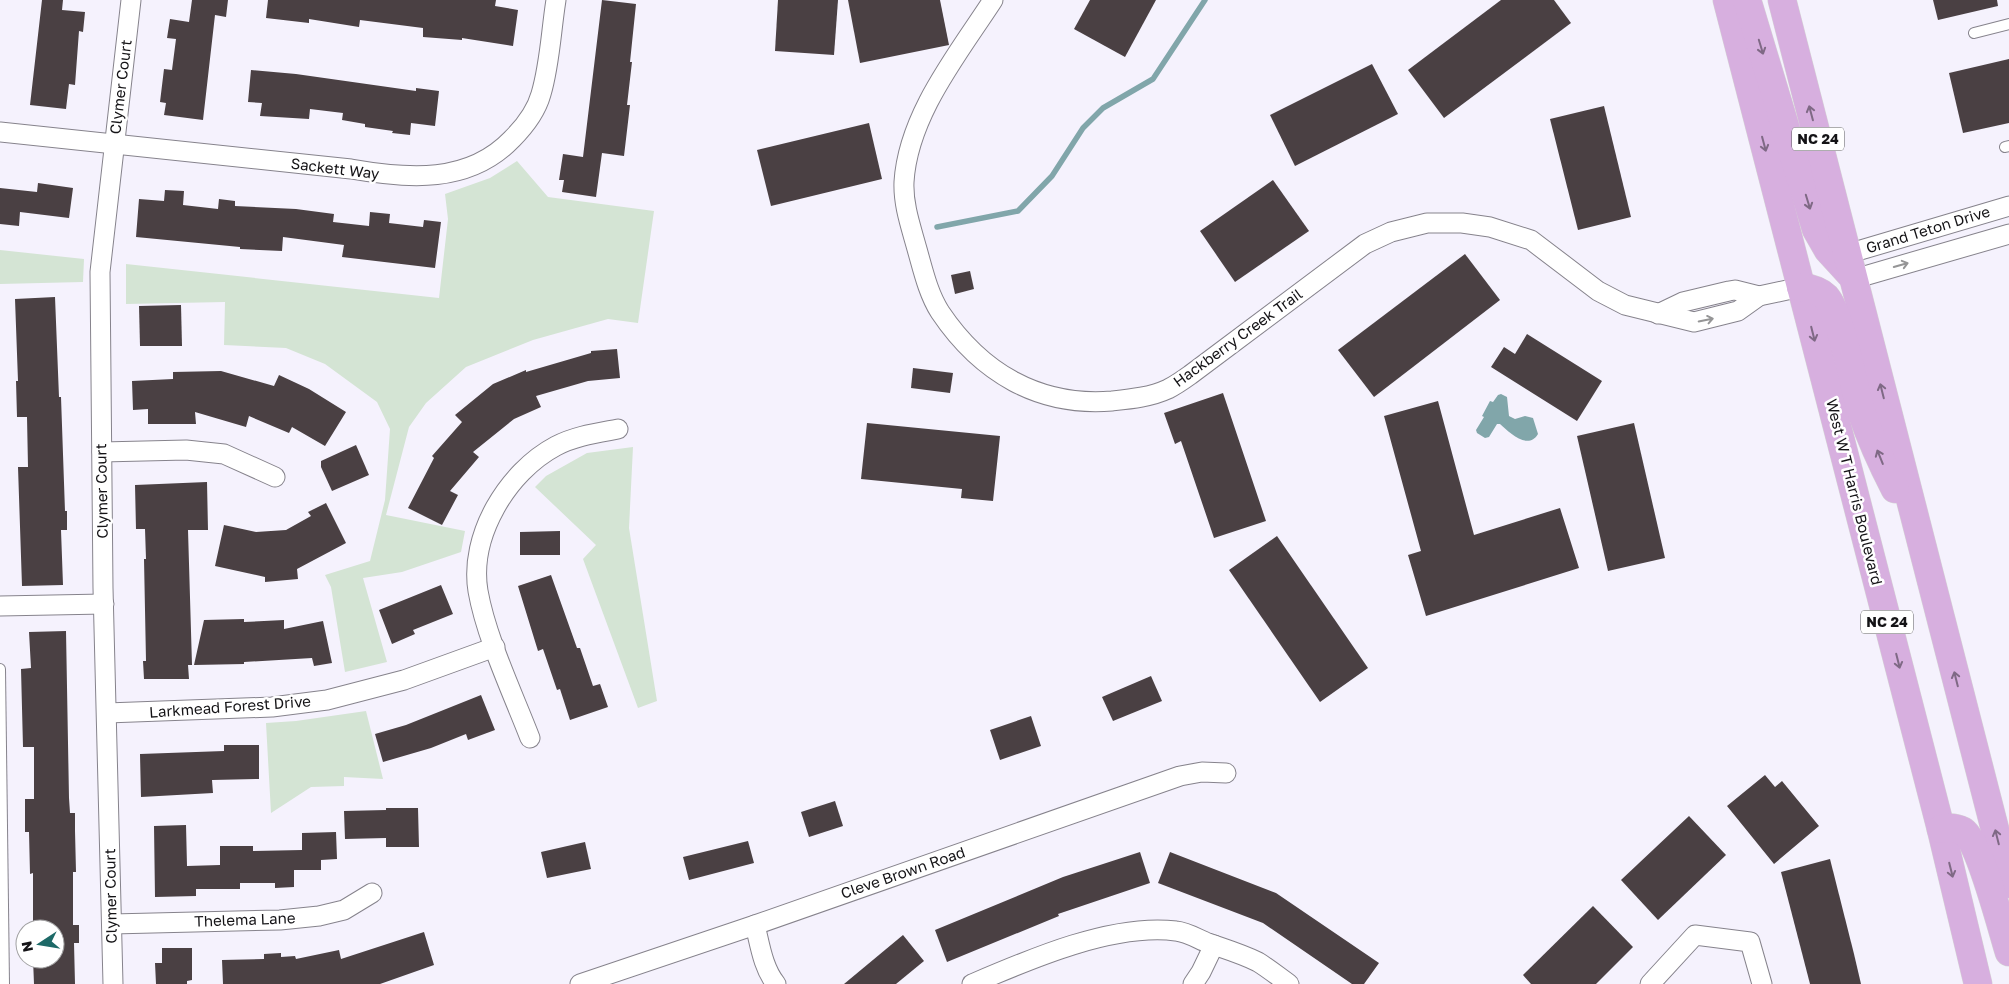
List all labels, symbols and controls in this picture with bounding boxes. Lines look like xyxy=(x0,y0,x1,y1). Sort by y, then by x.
one-way arrow xyxy=(1757,38,1767,54)
street label: Clymer Court xyxy=(105,39,135,135)
one-way arrow xyxy=(1806,106,1815,122)
road number: NC 24 xyxy=(1792,128,1844,150)
one-way arrow xyxy=(1760,136,1769,152)
street label: Sackett Way xyxy=(290,154,381,182)
one-way arrow xyxy=(1803,194,1813,210)
street label: Grand Teton Drive xyxy=(1864,202,1992,256)
one-way arrow xyxy=(1892,260,1908,270)
street label: Hackberry Creek Trail xyxy=(1169,284,1306,390)
one-way arrow xyxy=(1698,315,1714,324)
one-way arrow xyxy=(1809,326,1819,342)
one-way arrow xyxy=(1877,383,1887,399)
street label: West W T Harris Boulevard xyxy=(1823,397,1887,587)
street label: Clymer Court xyxy=(91,443,111,539)
one-way arrow xyxy=(1875,450,1884,465)
road number: NC 24 xyxy=(1861,610,1913,634)
one-way arrow xyxy=(1893,653,1903,669)
one-way arrow xyxy=(1951,672,1961,688)
street label: Larkmead Forest Drive xyxy=(149,691,312,721)
one-way arrow xyxy=(1992,829,2001,845)
street label: Cleve Brown Road xyxy=(838,842,967,902)
street label: Clymer Court xyxy=(100,848,120,944)
one-way arrow xyxy=(1946,861,1956,877)
street label: Thelema Lane xyxy=(194,908,296,930)
north arrow xyxy=(15,919,65,969)
text: N xyxy=(17,940,36,954)

